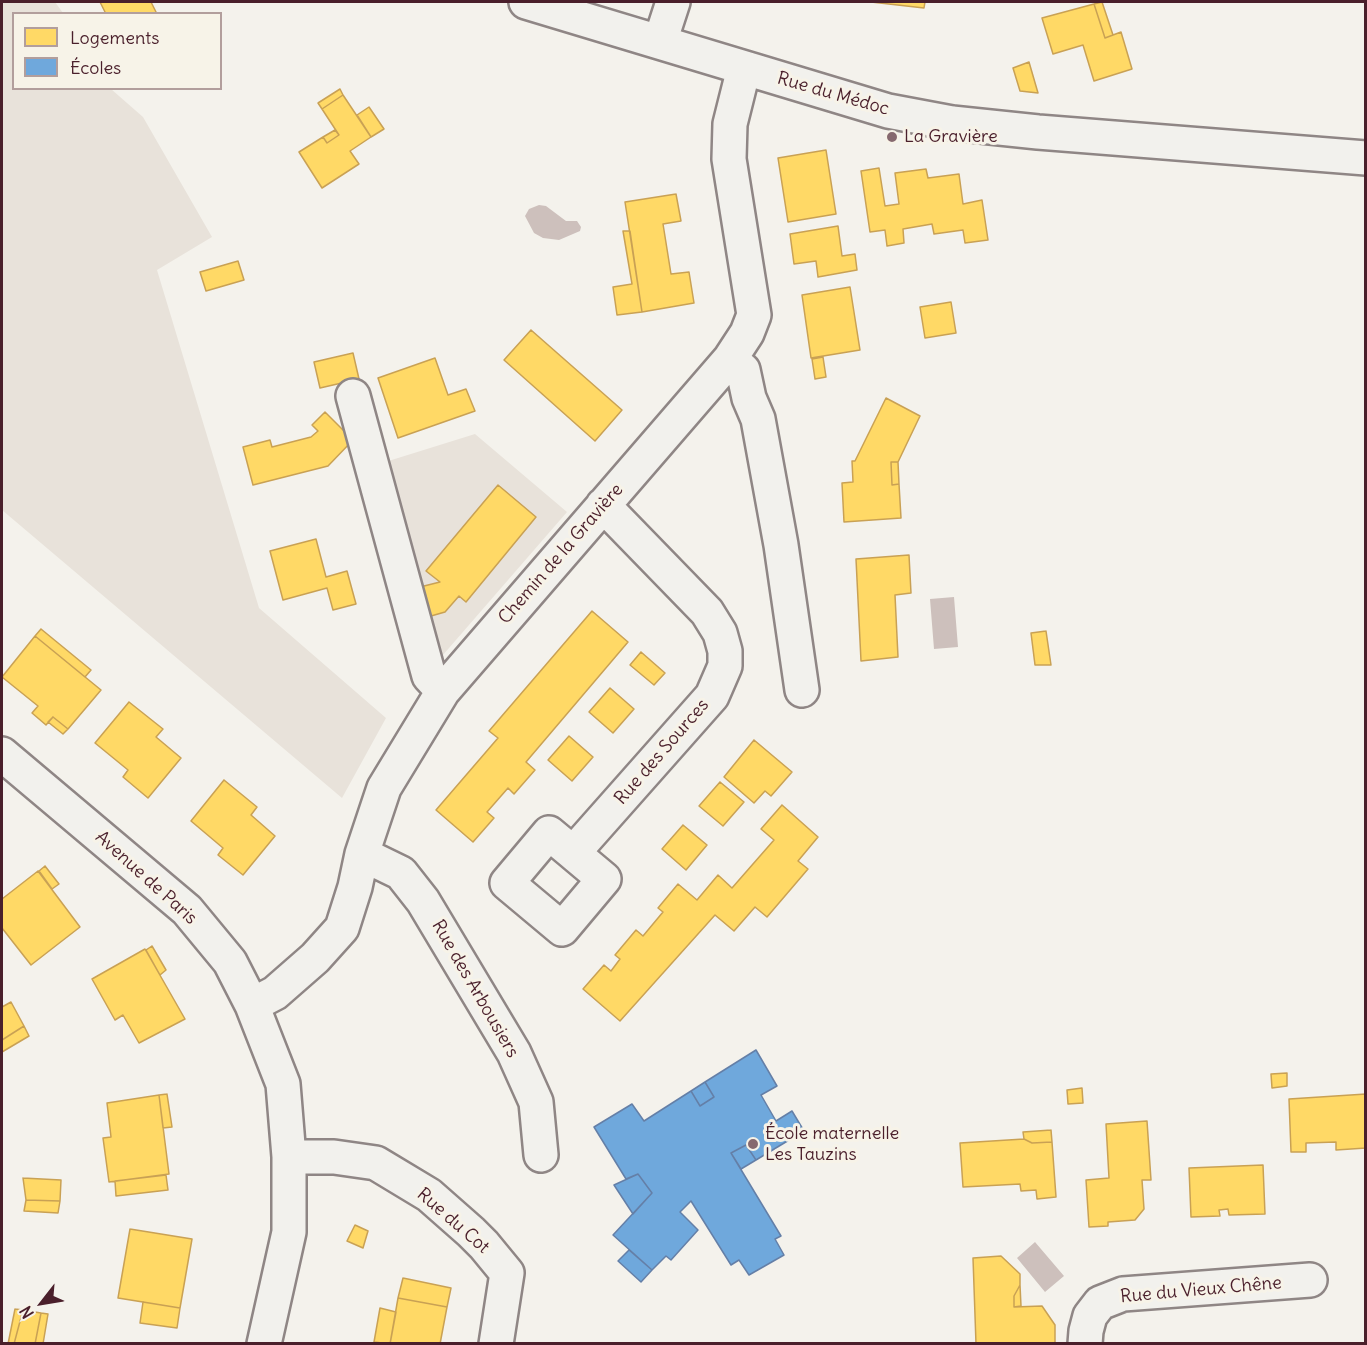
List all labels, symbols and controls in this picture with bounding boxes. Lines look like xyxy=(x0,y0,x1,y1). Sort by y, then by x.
legend xyxy=(12,12,222,90)
text: Logements xyxy=(70,26,159,49)
text: Écoles xyxy=(70,56,121,79)
street label: Rue du Médoc xyxy=(775,68,891,120)
place label: La Gravière xyxy=(904,126,998,148)
marker: La Gravière xyxy=(885,130,899,144)
street label: Chemin de la Gravière xyxy=(494,479,628,629)
street label: Rue des Sources xyxy=(610,695,714,809)
street label: Avenue de Paris xyxy=(91,827,201,929)
street label: Rue des Arbousiers xyxy=(427,916,523,1062)
place label: École maternelle Les Tauzins xyxy=(765,1123,899,1166)
marker: École maternelle Les Tauzins xyxy=(746,1137,760,1151)
street label: Rue du Cot xyxy=(412,1184,494,1258)
street label: Rue du Vieux Chêne xyxy=(1119,1272,1283,1308)
north arrow xyxy=(12,1273,72,1333)
text: N xyxy=(15,1302,38,1322)

